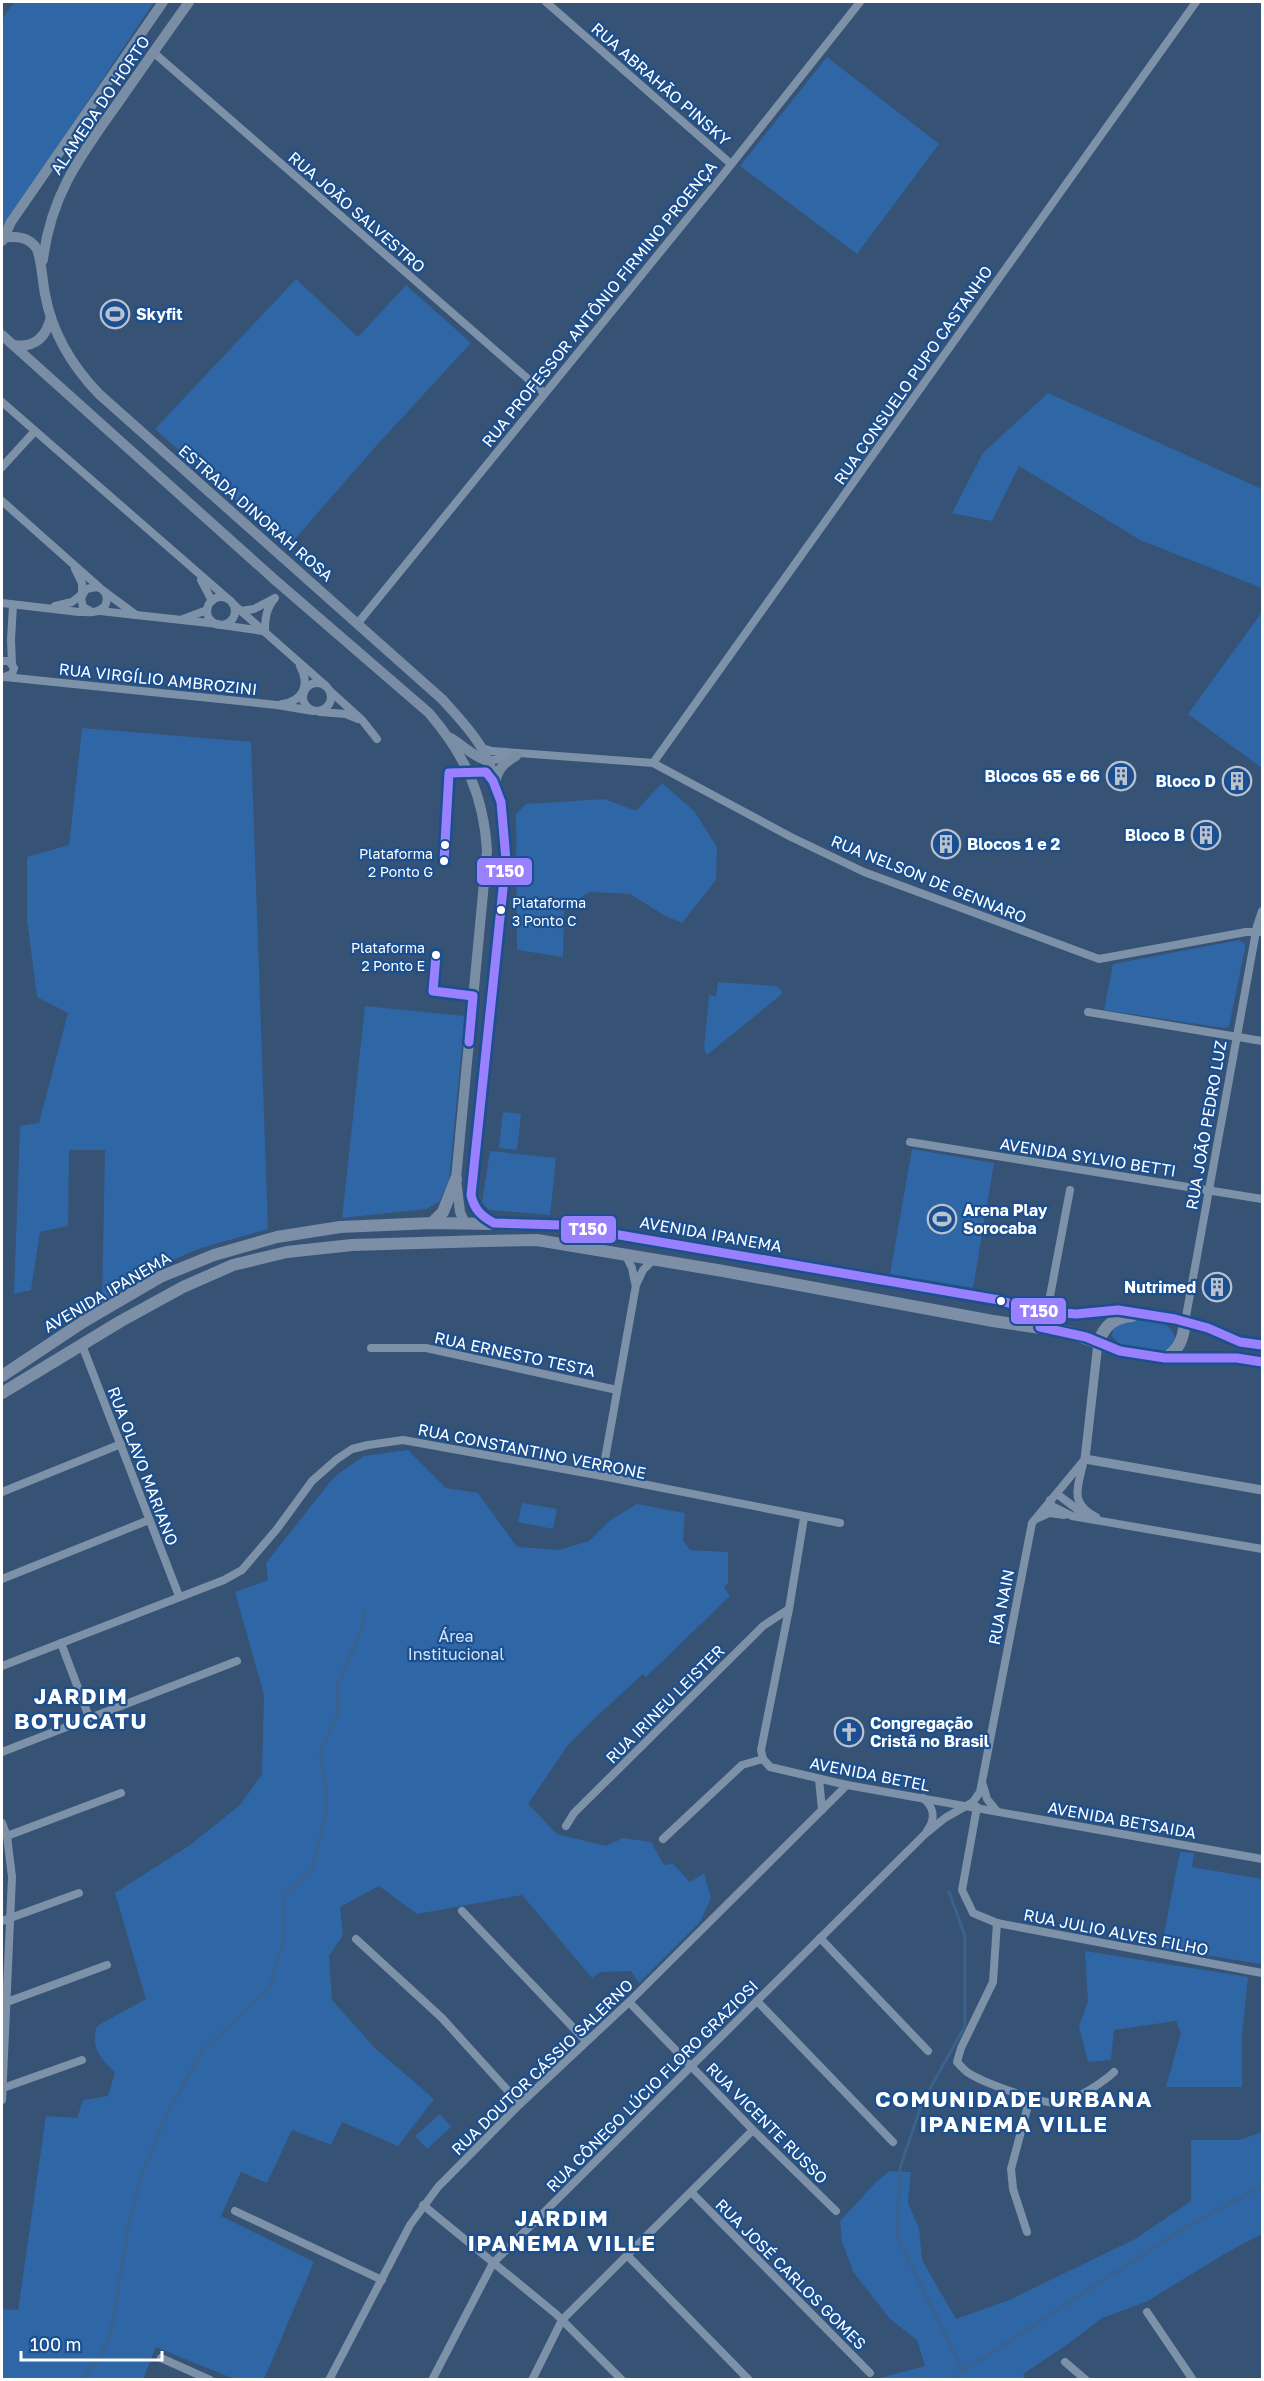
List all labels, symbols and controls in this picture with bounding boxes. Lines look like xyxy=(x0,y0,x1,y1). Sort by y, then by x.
street label: RUA ABRAHÃO PINSKY xyxy=(587,18,735,150)
street label: ALAMEDA DO HORTO xyxy=(46,32,154,178)
street label: RUA JOÃO SALVESTRO xyxy=(284,147,430,277)
street label: RUA PROFESSOR ANTÔNIO FIRMINO PROENÇA xyxy=(477,157,721,451)
street label: RUA CONSUELO PUPO CASTANHO xyxy=(829,262,997,488)
sports icon: Skyfit xyxy=(99,298,131,330)
place label: Skyfit xyxy=(136,304,183,324)
street label: ESTRADA DINORAH ROSA xyxy=(175,440,338,586)
street label: RUA VIRGÍLIO AMBROZINI xyxy=(58,659,258,699)
building icon: Blocos 65 e 66 xyxy=(1105,760,1137,792)
building icon: Bloco D xyxy=(1221,765,1253,797)
place label: Blocos 65 e 66 xyxy=(984,766,1100,786)
place label: Bloco D xyxy=(1156,771,1216,791)
building icon: Bloco B xyxy=(1190,819,1222,851)
place label: Bloco B xyxy=(1125,825,1185,845)
building icon: Blocos 1 e 2 xyxy=(930,828,962,860)
street label: RUA NELSON DE GENNARO xyxy=(828,831,1030,927)
place label: Blocos 1 e 2 xyxy=(967,834,1061,854)
unlabelled marker xyxy=(439,839,451,851)
place label: Plataforma 2 Ponto G xyxy=(359,845,433,880)
marker: Plataforma 2 Ponto G xyxy=(438,855,450,867)
line badge: T150 xyxy=(476,857,533,886)
text: T150 xyxy=(486,861,524,881)
place label: Plataforma 3 Ponto C xyxy=(512,894,586,929)
marker: Plataforma 3 Ponto C xyxy=(495,904,507,916)
place label: Plataforma 2 Ponto E xyxy=(351,939,425,974)
marker: Plataforma 2 Ponto E xyxy=(430,949,442,961)
street label: RUA JOÃO PEDRO LUZ xyxy=(1181,1039,1231,1211)
street label: AVENIDA SYLVIO BETTI xyxy=(999,1133,1177,1181)
place label: Arena Play Sorocaba xyxy=(963,1200,1048,1238)
sports icon: Arena Play Sorocaba xyxy=(926,1203,958,1235)
street label: AVENIDA IPANEMA xyxy=(638,1212,784,1256)
line badge: T150 xyxy=(560,1215,617,1244)
text: T150 xyxy=(569,1219,607,1239)
street label: AVENIDA IPANEMA xyxy=(40,1247,175,1337)
building icon: Nutrimed xyxy=(1201,1271,1233,1303)
place label: Nutrimed xyxy=(1124,1277,1196,1297)
unlabelled marker xyxy=(995,1295,1007,1307)
line badge: T150 xyxy=(1010,1297,1067,1325)
text: T150 xyxy=(1020,1301,1058,1321)
street label: RUA ERNESTO TESTA xyxy=(433,1327,597,1381)
street label: RUA OLAVO MARIANO xyxy=(103,1384,183,1548)
street label: RUA CONSTANTINO VERRONE xyxy=(416,1419,648,1483)
street label: RUA NAIN xyxy=(984,1567,1018,1647)
park label: Área Institucional xyxy=(408,1626,504,1664)
street label: RUA IRINEU LEISTER xyxy=(601,1640,729,1768)
district label: JARDIM BOTUCATU xyxy=(14,1682,148,1734)
place label: Congregação Cristã no Brasil xyxy=(870,1713,990,1751)
church icon: Congregação Cristã no Brasil xyxy=(833,1716,865,1748)
street label: AVENIDA BETEL xyxy=(808,1753,932,1795)
street label: AVENIDA BETSAIDA xyxy=(1046,1797,1198,1843)
street label: RUA JULIO ALVES FILHO xyxy=(1022,1904,1210,1960)
street label: RUA DOUTOR CÁSSIO SALERNO xyxy=(447,1975,637,2159)
street label: RUA CÔNEGO LÚCIO FLORO GRAZIOSI xyxy=(542,1976,762,2196)
street label: RUA VICENTE RUSSO xyxy=(702,2058,832,2188)
district label: COMUNIDADE URBANA IPANEMA VILLE xyxy=(875,2085,1153,2137)
street label: RUA JOSÉ CARLOS GOMES xyxy=(711,2194,871,2354)
district label: JARDIM IPANEMA VILLE xyxy=(468,2204,656,2256)
scale bar xyxy=(21,2324,162,2362)
text: 100 m xyxy=(30,2333,81,2355)

